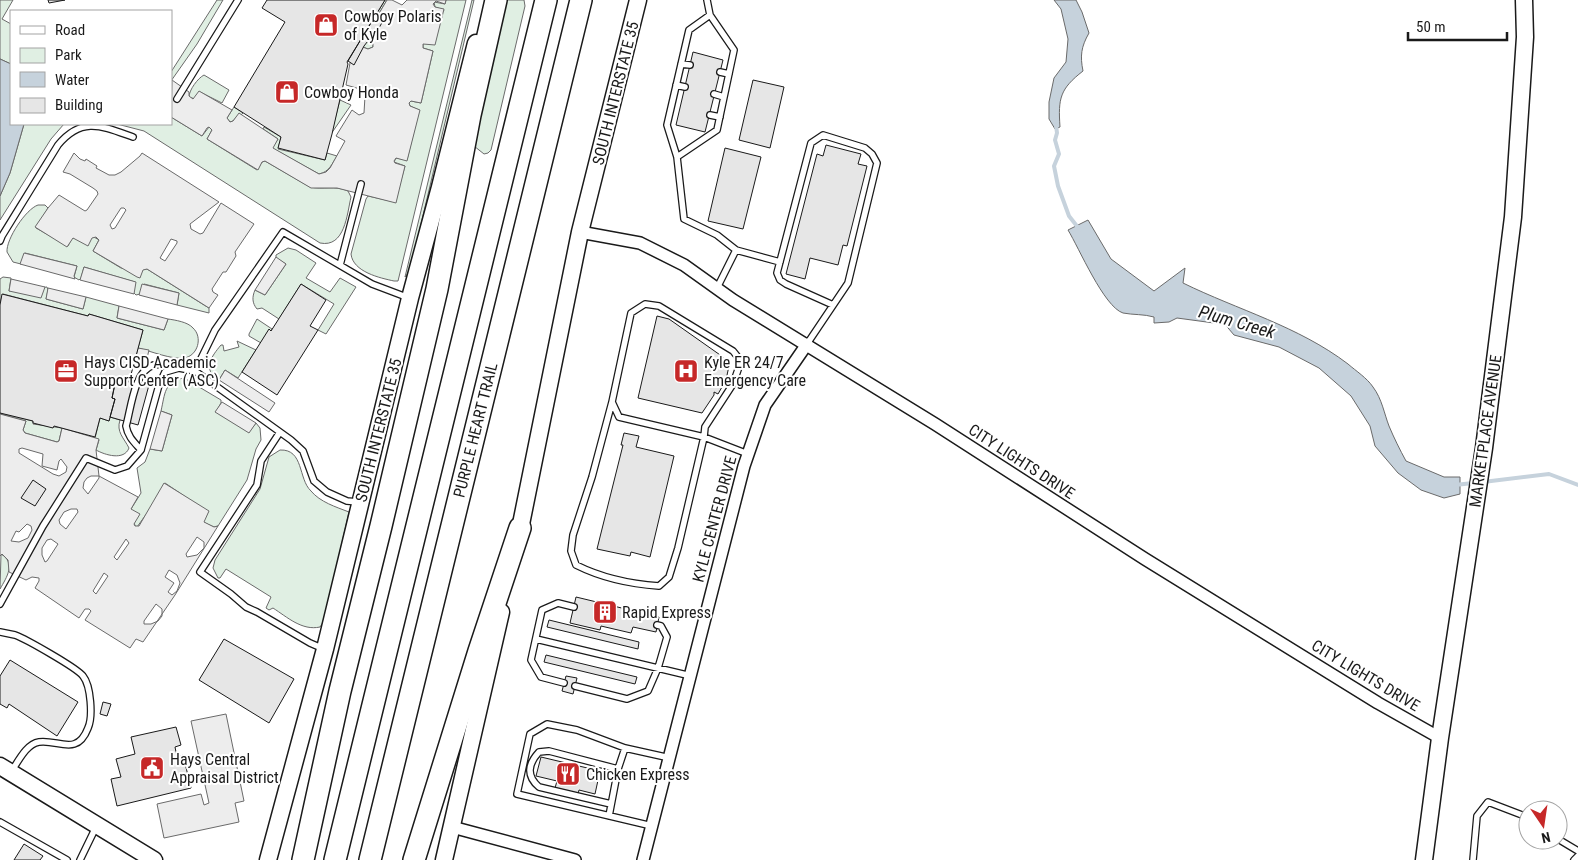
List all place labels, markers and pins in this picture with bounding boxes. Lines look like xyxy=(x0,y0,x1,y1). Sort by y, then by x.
place label: Cowboy Polaris of Kyle xyxy=(344,7,442,44)
shop icon: Cowboy Polaris of Kyle xyxy=(313,12,339,38)
shop icon: Cowboy Honda xyxy=(274,79,300,105)
place label: Cowboy Honda xyxy=(304,83,399,102)
place label: Hays CISD Academic Support Center (ASC) xyxy=(84,353,219,390)
place label: Kyle ER 24/7 Emergency Care xyxy=(704,353,806,390)
office icon: Hays CISD Academic Support Center (ASC) xyxy=(53,358,79,384)
hospital icon: Kyle ER 24/7 Emergency Care xyxy=(673,358,699,384)
building icon: Rapid Express xyxy=(592,599,618,625)
place label: Rapid Express xyxy=(622,603,711,622)
place label: Hays Central Appraisal District xyxy=(170,750,279,787)
public building icon: Hays Central Appraisal District xyxy=(139,755,165,781)
restaurant icon: Chicken Express xyxy=(555,761,581,787)
place label: Chicken Express xyxy=(586,765,690,784)

